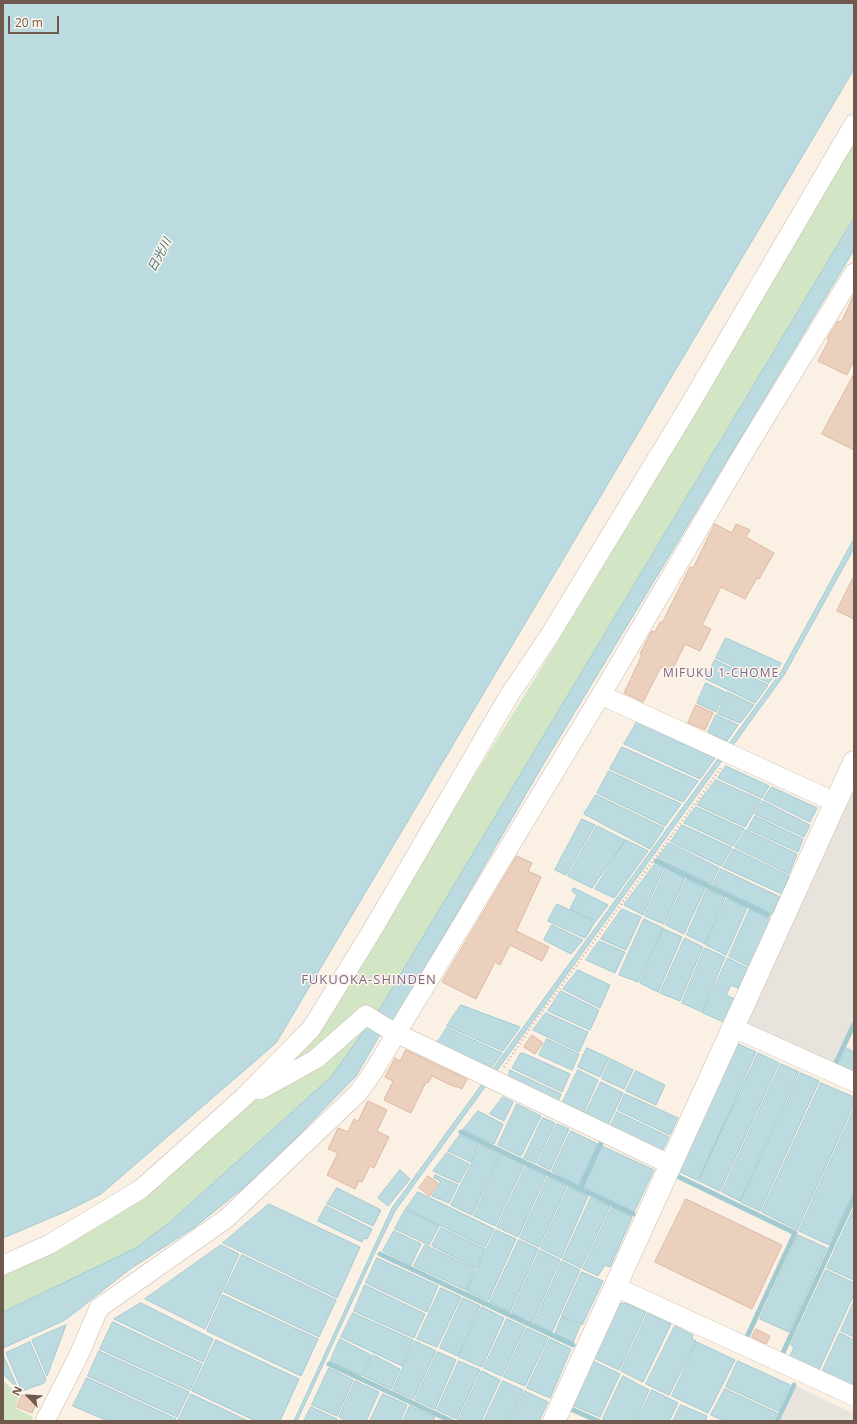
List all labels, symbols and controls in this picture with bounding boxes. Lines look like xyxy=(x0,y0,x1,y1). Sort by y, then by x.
scale bar xyxy=(10,8,61,34)
text: 20 m xyxy=(15,14,43,31)
water label: 日光川 xyxy=(145,236,175,274)
district label: MIFUKU 1-CHOME xyxy=(663,667,779,681)
district label: FUKUOKA-SHINDEN xyxy=(301,972,437,988)
north arrow xyxy=(8,1376,48,1416)
text: N xyxy=(8,1383,25,1398)

